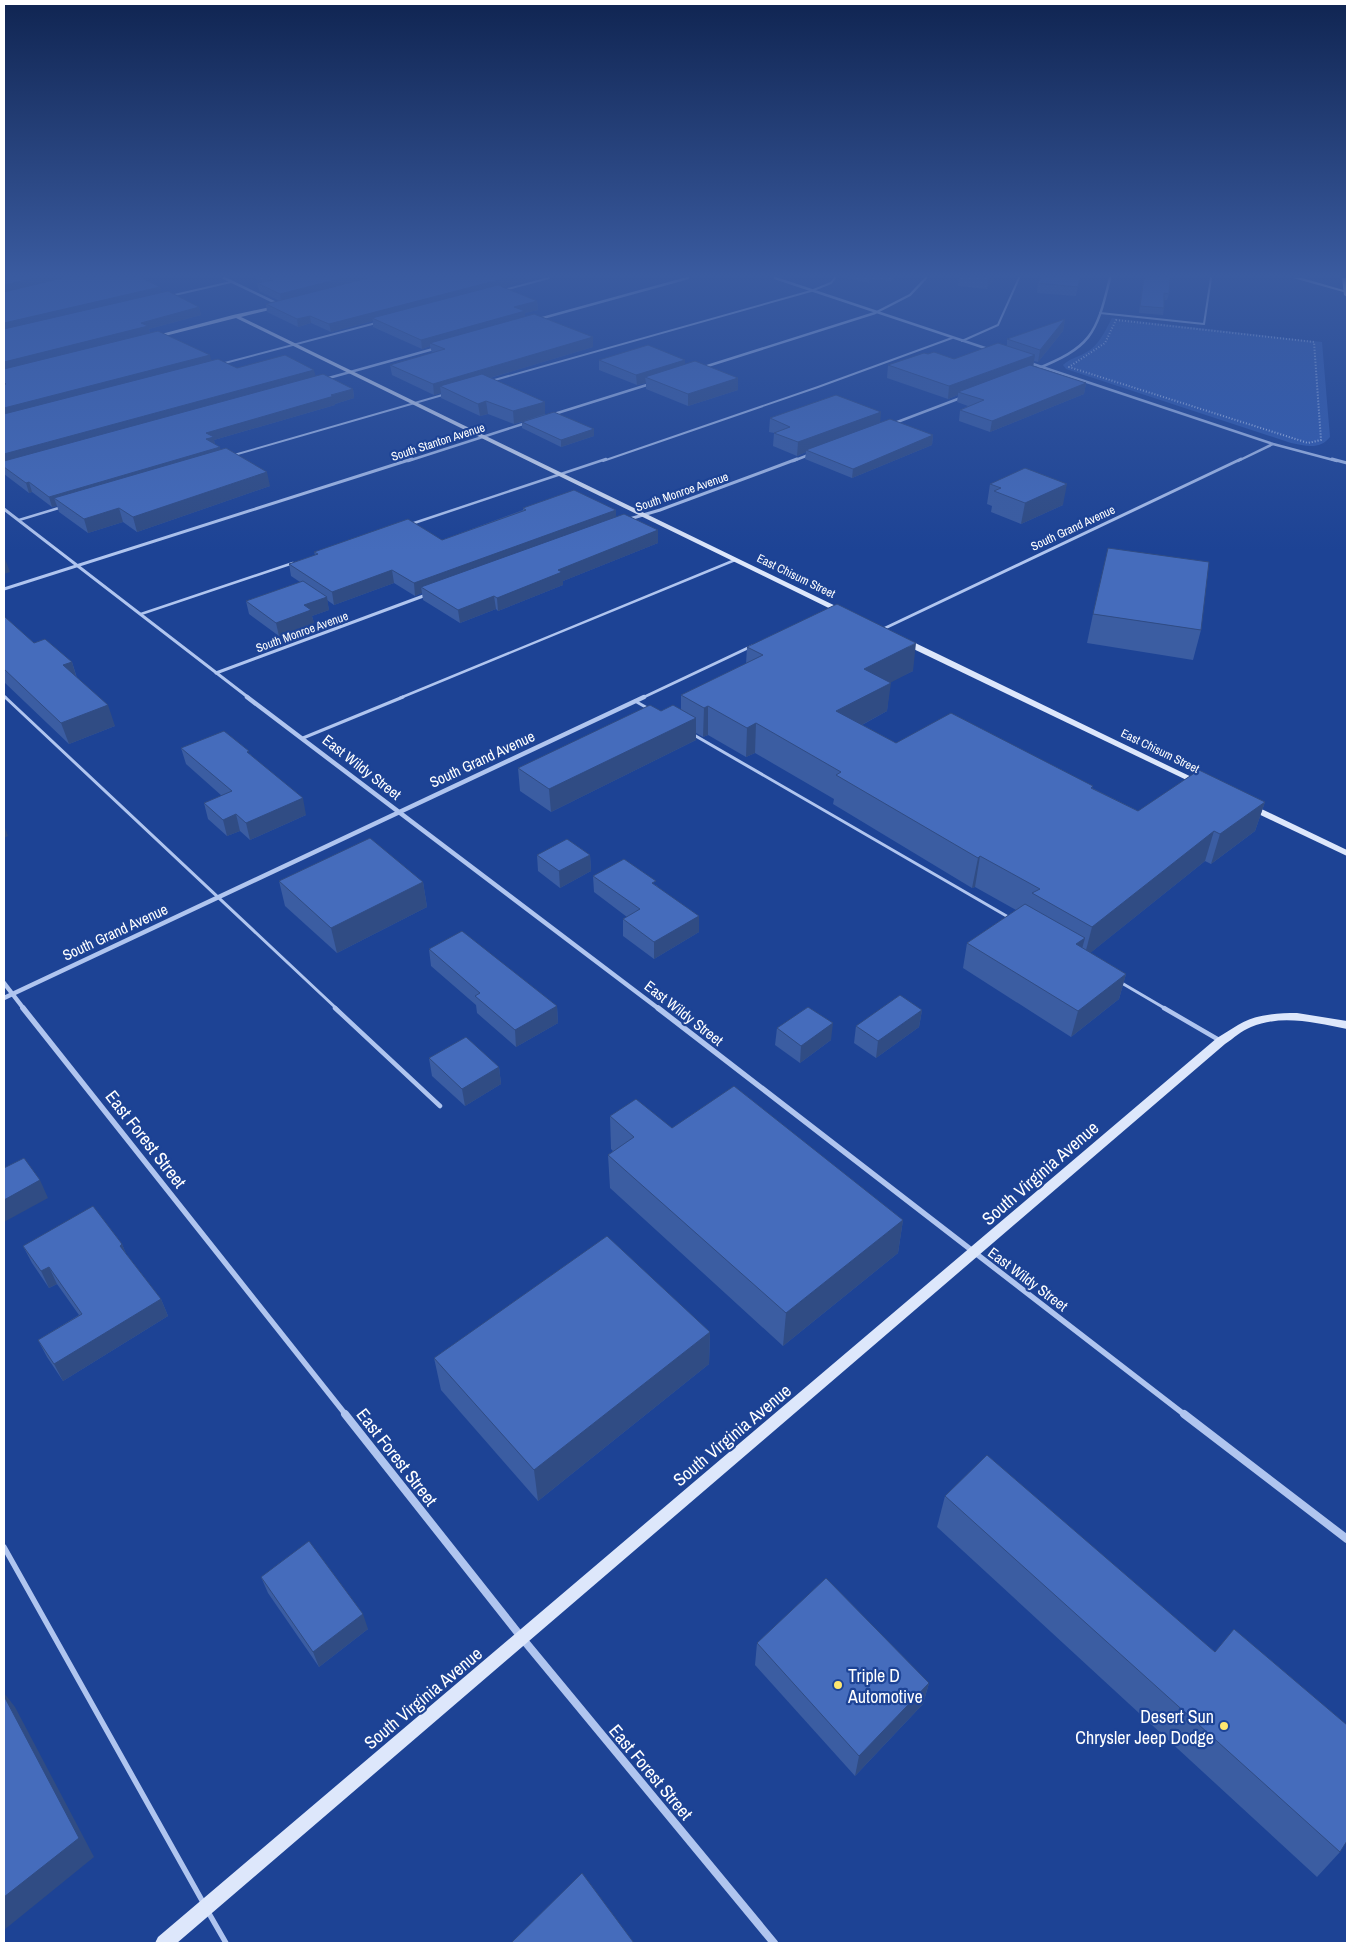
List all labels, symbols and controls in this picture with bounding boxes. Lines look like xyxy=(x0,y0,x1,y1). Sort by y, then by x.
street label: South Stanton Avenue xyxy=(389,419,487,465)
street label: South Monroe Avenue xyxy=(633,469,731,515)
street label: South Grand Avenue xyxy=(1028,501,1118,555)
street label: East Chisum Street xyxy=(754,550,838,602)
street label: South Monroe Avenue xyxy=(254,608,350,656)
street label: South Grand Avenue xyxy=(426,725,538,793)
street label: East Chisum Street xyxy=(1118,725,1202,777)
street label: East Wildy Street xyxy=(318,729,406,805)
street label: South Grand Avenue xyxy=(59,898,171,966)
street label: East Wildy Street xyxy=(640,975,728,1051)
street label: East Forest Street xyxy=(100,1085,192,1193)
street label: South Virginia Avenue xyxy=(976,1115,1104,1231)
street label: East Wildy Street xyxy=(984,1242,1073,1316)
street label: South Virginia Avenue xyxy=(668,1378,796,1492)
street label: East Forest Street xyxy=(351,1403,443,1511)
street label: South Virginia Avenue xyxy=(359,1641,487,1755)
place label: Triple D Automotive xyxy=(847,1663,923,1709)
marker: Triple D Automotive xyxy=(832,1679,844,1691)
place label: Desert Sun Chrysler Jeep Dodge xyxy=(1075,1704,1214,1750)
street label: East Forest Street xyxy=(603,1719,699,1825)
marker: Desert Sun Chrysler Jeep Dodge xyxy=(1218,1720,1230,1732)

